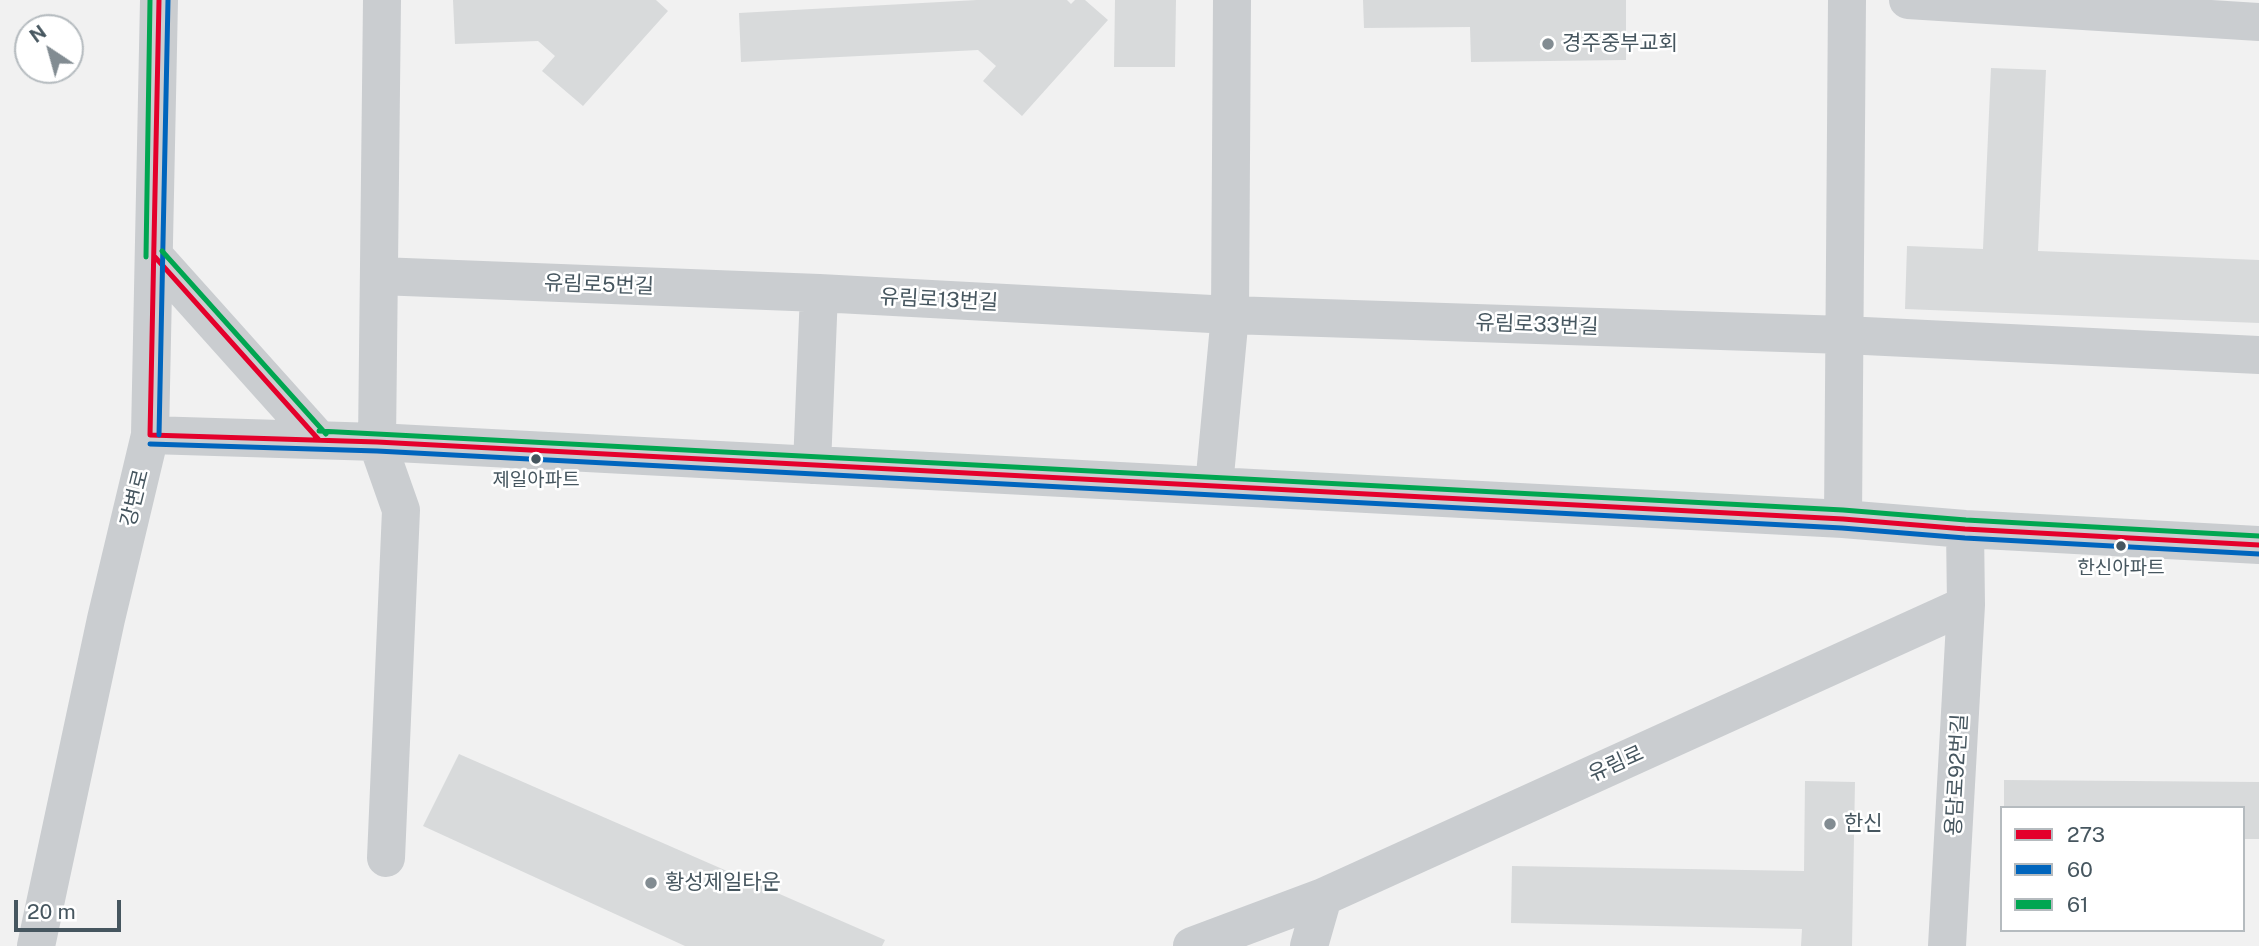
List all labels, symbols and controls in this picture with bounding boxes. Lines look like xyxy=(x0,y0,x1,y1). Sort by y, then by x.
north arrow xyxy=(14,14,84,84)
text: N xyxy=(25,20,50,47)
place label: 경주중부교회 xyxy=(1562,31,1678,57)
marker: 경주중부교회 xyxy=(1540,36,1556,52)
street label: 유림로5번길 xyxy=(544,270,654,300)
street label: 유림로13번길 xyxy=(879,284,999,316)
street label: 유림로33번길 xyxy=(1475,310,1599,340)
marker: 제일아파트 xyxy=(529,452,543,466)
street label: 강변로 xyxy=(116,467,154,529)
place label: 제일아파트 xyxy=(492,469,580,491)
marker: 한신아파트 xyxy=(2114,539,2128,553)
place label: 한신아파트 xyxy=(2077,557,2165,579)
street label: 용담로92번길 xyxy=(1941,713,1973,837)
street label: 유림로 xyxy=(1584,741,1648,787)
legend xyxy=(2000,806,2245,932)
place label: 한신 xyxy=(1844,811,1883,837)
marker: 한신 xyxy=(1822,816,1838,832)
text: 273 xyxy=(2067,822,2105,847)
text: 60 xyxy=(2067,857,2093,882)
place label: 황성제일타운 xyxy=(665,870,781,896)
marker: 황성제일타운 xyxy=(643,875,659,891)
scale bar xyxy=(18,886,124,930)
text: 61 xyxy=(2067,892,2089,917)
text: 20 m xyxy=(27,899,76,924)

